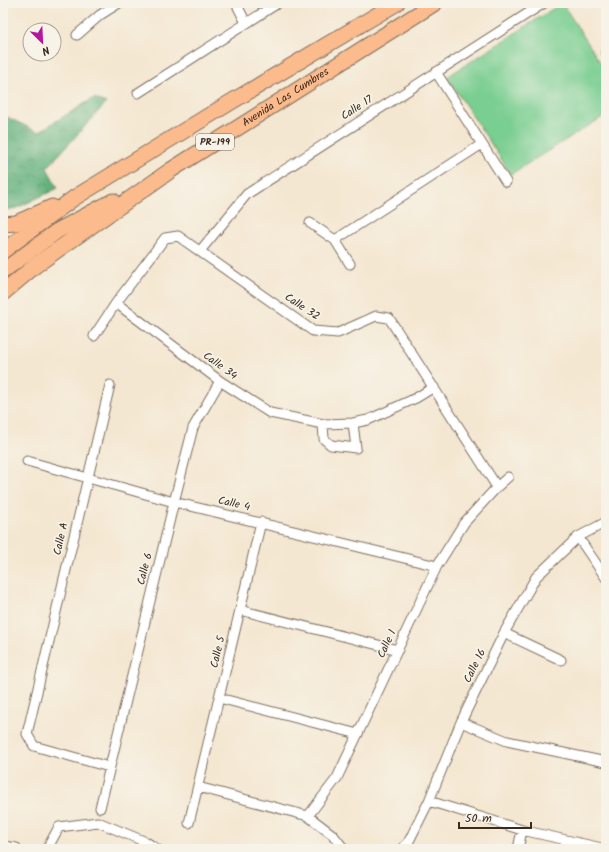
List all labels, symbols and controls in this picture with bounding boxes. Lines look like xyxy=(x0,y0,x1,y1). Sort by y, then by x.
north arrow xyxy=(22,22,62,62)
text: N xyxy=(39,41,52,60)
street label: Avenida Las Cumbres xyxy=(239,63,333,132)
street label: Calle 17 xyxy=(337,90,377,125)
road number: PR-199 xyxy=(196,134,234,150)
street label: Calle 32 xyxy=(281,289,323,325)
street label: Calle 34 xyxy=(199,347,241,385)
street label: Calle 4 xyxy=(216,492,252,516)
street label: Calle A xyxy=(48,521,74,557)
street label: Calle 6 xyxy=(132,551,158,587)
street label: Calle 1 xyxy=(373,627,401,661)
street label: Calle 5 xyxy=(206,633,231,670)
street label: Calle 16 xyxy=(459,646,491,686)
scale bar xyxy=(459,804,531,830)
text: 50 m xyxy=(465,809,492,828)

